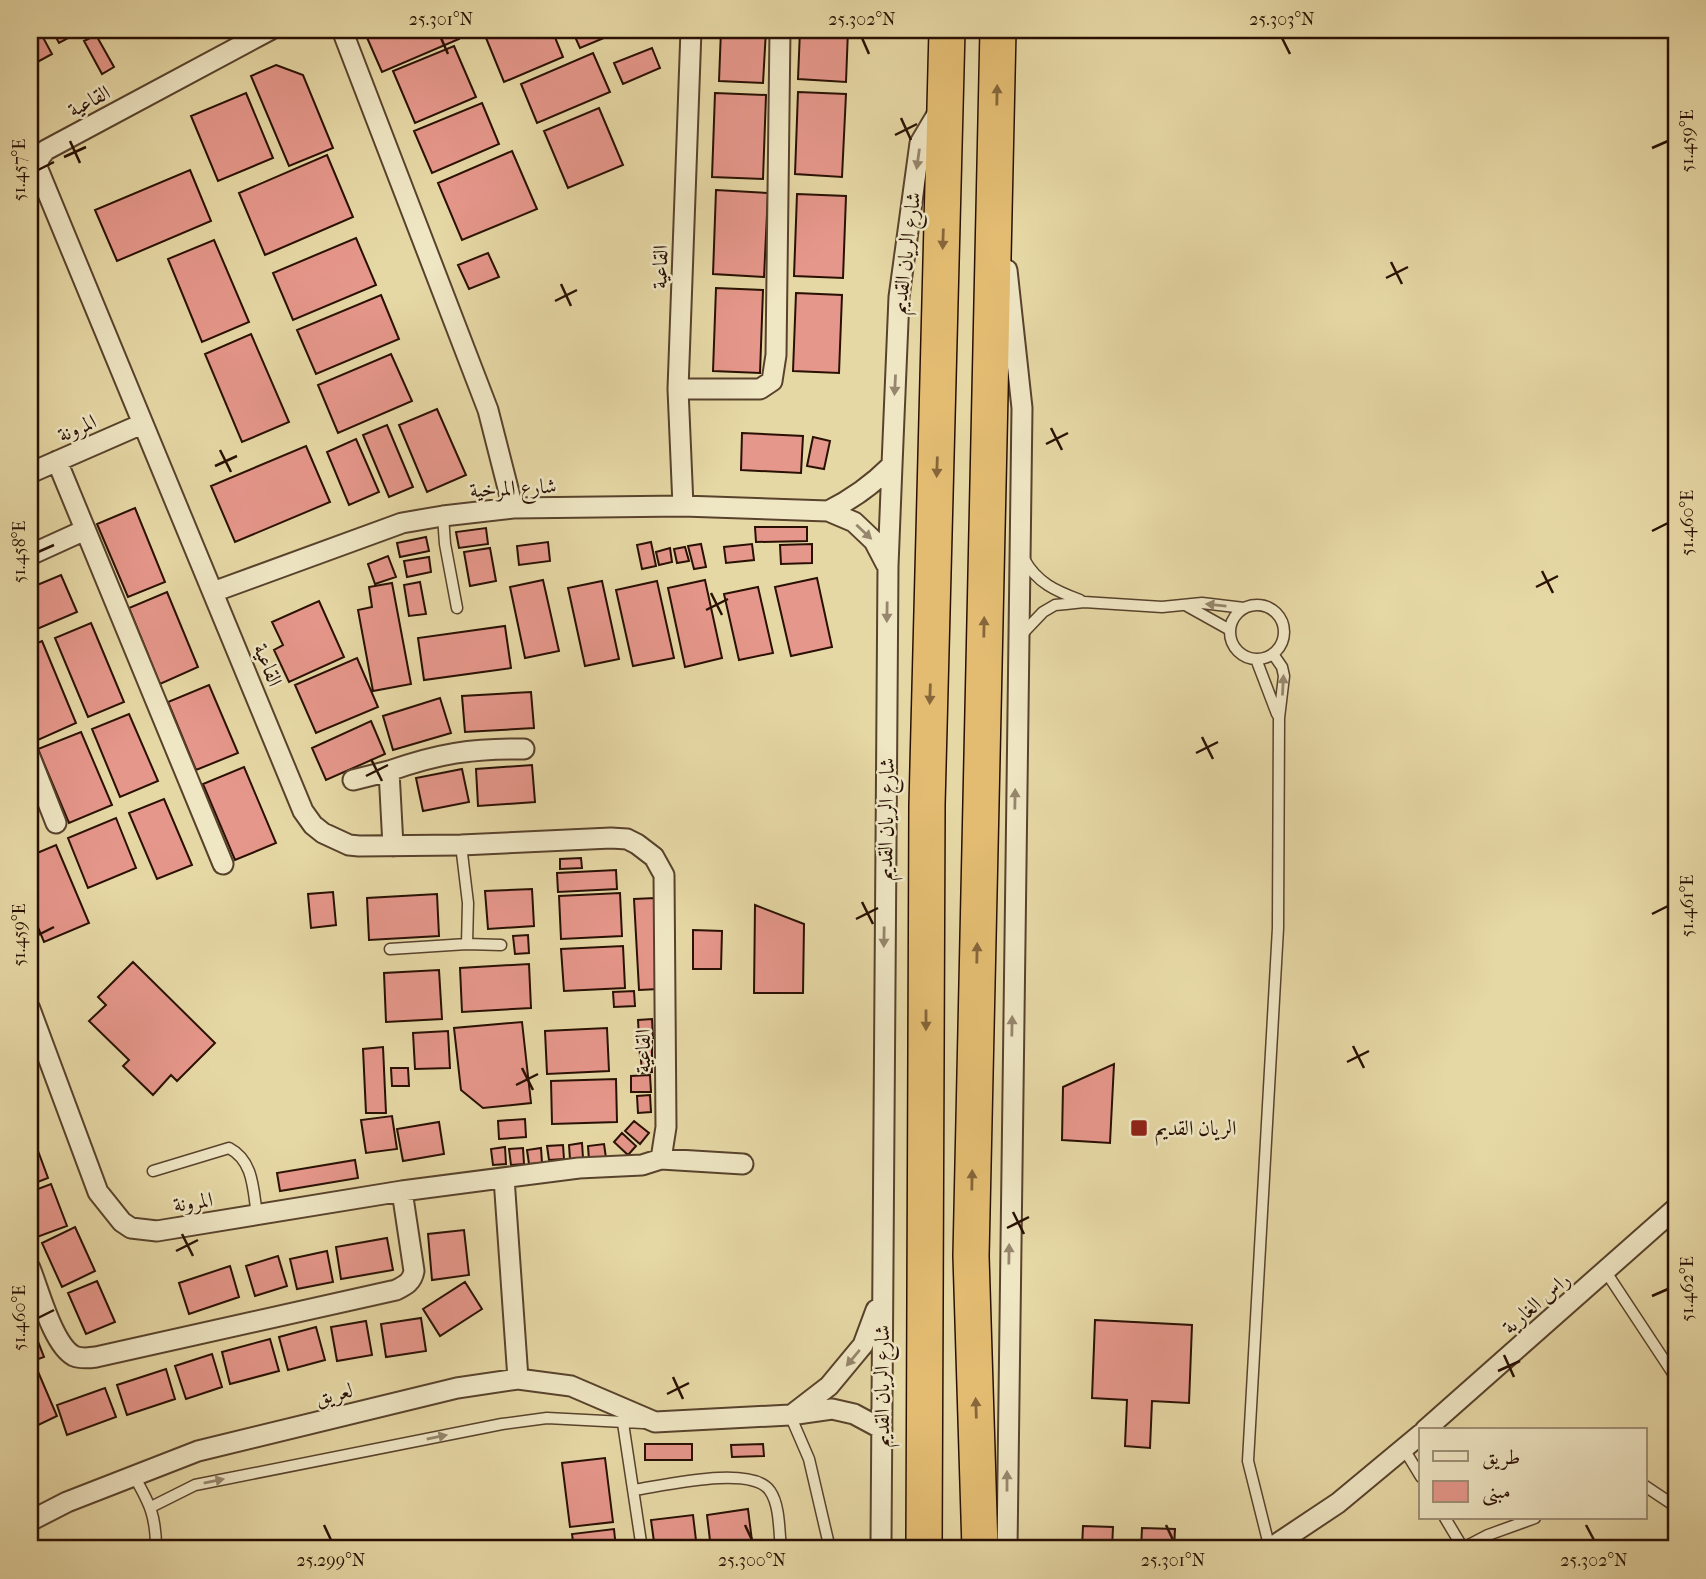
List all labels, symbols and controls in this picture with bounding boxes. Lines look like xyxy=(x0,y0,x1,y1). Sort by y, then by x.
text: 25.301°N xyxy=(409,9,474,30)
text: 25.302°N xyxy=(828,9,896,30)
text: 25.303°N xyxy=(1249,9,1315,30)
street label: القاعية xyxy=(64,80,114,122)
one-way arrow xyxy=(991,84,1002,106)
text: 51.459°E xyxy=(1677,109,1698,173)
text: 51.457°E xyxy=(9,139,30,201)
one-way arrow xyxy=(912,148,923,170)
street label: شارع الريان القديم xyxy=(887,191,931,316)
one-way arrow xyxy=(937,229,949,251)
street label: القاعية xyxy=(647,245,673,289)
one-way arrow xyxy=(890,374,901,396)
street label: المرونة xyxy=(54,409,100,448)
one-way arrow xyxy=(931,456,942,478)
street label: شارع المرخية xyxy=(469,474,557,508)
text: 51.460°E xyxy=(1677,490,1698,556)
text: 51.458°E xyxy=(9,521,30,583)
one-way arrow xyxy=(855,523,872,539)
one-way arrow xyxy=(1204,599,1226,610)
one-way arrow xyxy=(882,601,893,623)
one-way arrow xyxy=(978,616,989,638)
street label: القاعية xyxy=(249,640,287,690)
one-way arrow xyxy=(1278,674,1289,696)
one-way arrow xyxy=(925,683,936,705)
street label: شارع الريان القديم xyxy=(873,758,905,881)
one-way arrow xyxy=(1010,787,1021,809)
text: 51.461°E xyxy=(1677,875,1698,937)
text: 51.459°E xyxy=(9,903,30,967)
one-way arrow xyxy=(879,927,890,949)
one-way arrow xyxy=(971,941,983,963)
one-way arrow xyxy=(920,1009,932,1031)
one-way arrow xyxy=(1006,1015,1018,1037)
street label: القاعية xyxy=(631,1029,655,1073)
place label: الريان القديم xyxy=(1155,1116,1237,1146)
marker: الريان القديم xyxy=(1129,1118,1149,1138)
one-way arrow xyxy=(967,1169,978,1191)
street label: المرونة xyxy=(172,1187,215,1218)
one-way arrow xyxy=(1003,1242,1015,1264)
text: 51.462°E xyxy=(1677,1256,1698,1322)
street label: راس الغارية xyxy=(1497,1267,1575,1340)
text: 51.460°E xyxy=(9,1285,30,1351)
street label: شارع الريان القديم xyxy=(870,1325,900,1447)
one-way arrow xyxy=(846,1349,861,1366)
street label: لعريق xyxy=(313,1378,356,1411)
one-way arrow xyxy=(970,1396,981,1418)
legend xyxy=(1419,1428,1646,1520)
one-way arrow xyxy=(426,1431,448,1442)
text: طريق xyxy=(1482,1445,1520,1470)
one-way arrow xyxy=(1001,1470,1013,1492)
one-way arrow xyxy=(203,1476,225,1487)
text: مبنى xyxy=(1482,1479,1511,1506)
text: 25.299°N xyxy=(297,1550,366,1571)
text: 25.300°N xyxy=(718,1550,786,1571)
text: 25.301°N xyxy=(1141,1550,1206,1571)
text: 25.302°N xyxy=(1560,1550,1628,1571)

